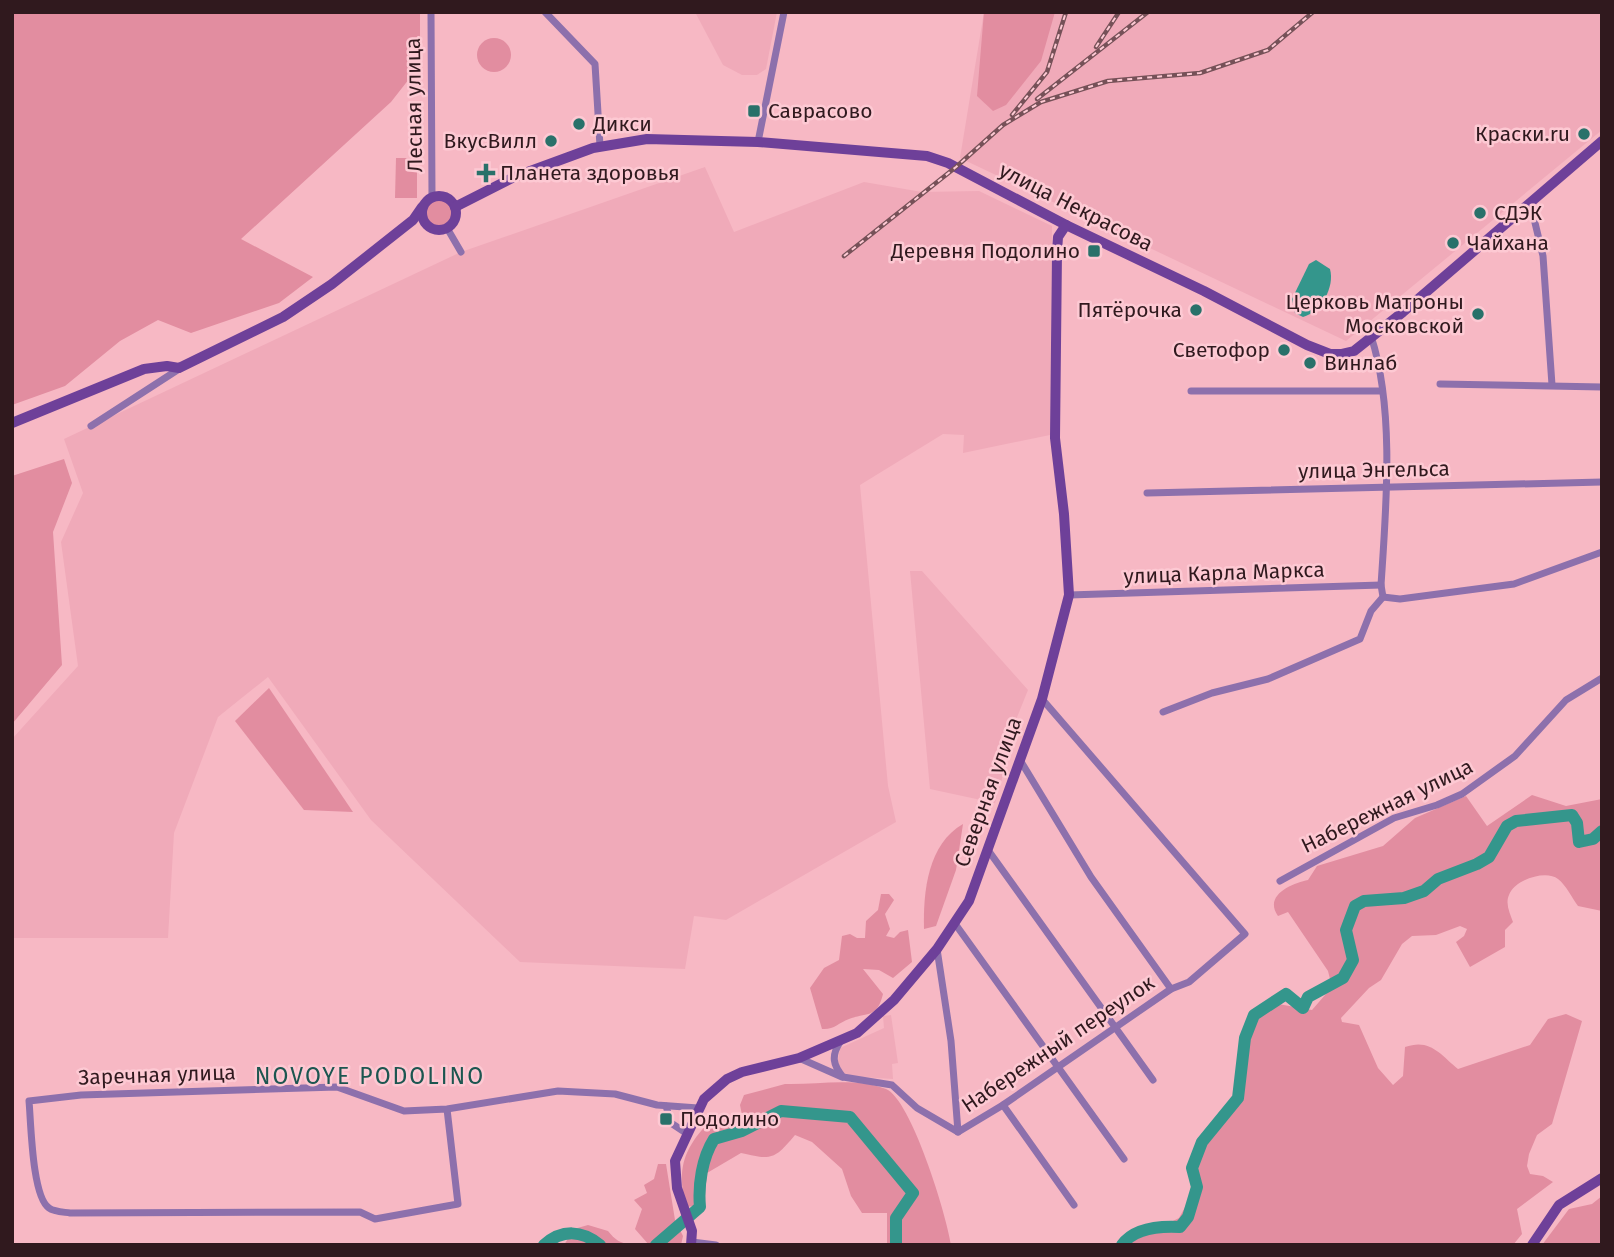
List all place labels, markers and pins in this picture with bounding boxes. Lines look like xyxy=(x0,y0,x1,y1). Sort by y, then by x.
place label: Саврасово xyxy=(768,98,872,124)
marker: Саврасово xyxy=(746,103,762,119)
place label: Дикси xyxy=(592,111,652,137)
marker: Дикси xyxy=(571,116,587,132)
place label: Краски.ru xyxy=(1475,121,1570,147)
marker: Краски.ru xyxy=(1576,126,1592,142)
place label: ВкусВилл xyxy=(443,128,537,154)
marker: ВкусВилл xyxy=(543,133,559,149)
place label: Планета здоровья xyxy=(500,160,680,186)
marker: Планета здоровья xyxy=(478,165,494,181)
place label: СДЭК xyxy=(1494,200,1543,226)
marker: СДЭК xyxy=(1472,205,1488,221)
place label: Чайхана xyxy=(1467,230,1549,256)
marker: Чайхана xyxy=(1445,235,1461,251)
place label: Деревня Подолино xyxy=(890,238,1080,264)
marker: Деревня Подолино xyxy=(1086,243,1102,259)
place label: Церковь Матроны Московской xyxy=(1285,289,1464,339)
place label: Пятёрочка xyxy=(1078,297,1182,323)
marker: Пятёрочка xyxy=(1188,302,1204,318)
marker: Церковь Матроны Московской xyxy=(1470,306,1486,322)
place label: Светофор xyxy=(1173,337,1270,363)
marker: Светофор xyxy=(1276,342,1292,358)
place label: Винлаб xyxy=(1324,350,1398,376)
marker: Винлаб xyxy=(1302,355,1318,371)
place label: Подолино xyxy=(680,1106,779,1132)
marker: Подолино xyxy=(658,1111,674,1127)

